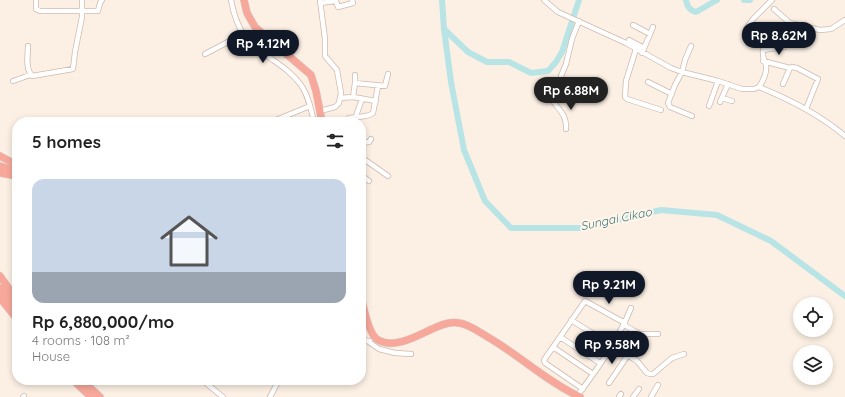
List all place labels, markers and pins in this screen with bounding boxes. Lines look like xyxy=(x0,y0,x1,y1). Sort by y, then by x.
pin: Rp 8.62M xyxy=(738,22,820,56)
pin: Rp 4.12M xyxy=(222,30,304,64)
pin: Rp 6.88M xyxy=(530,77,612,111)
pin: Rp 9.21M xyxy=(568,271,650,305)
pin: Rp 9.58M xyxy=(571,331,653,365)

